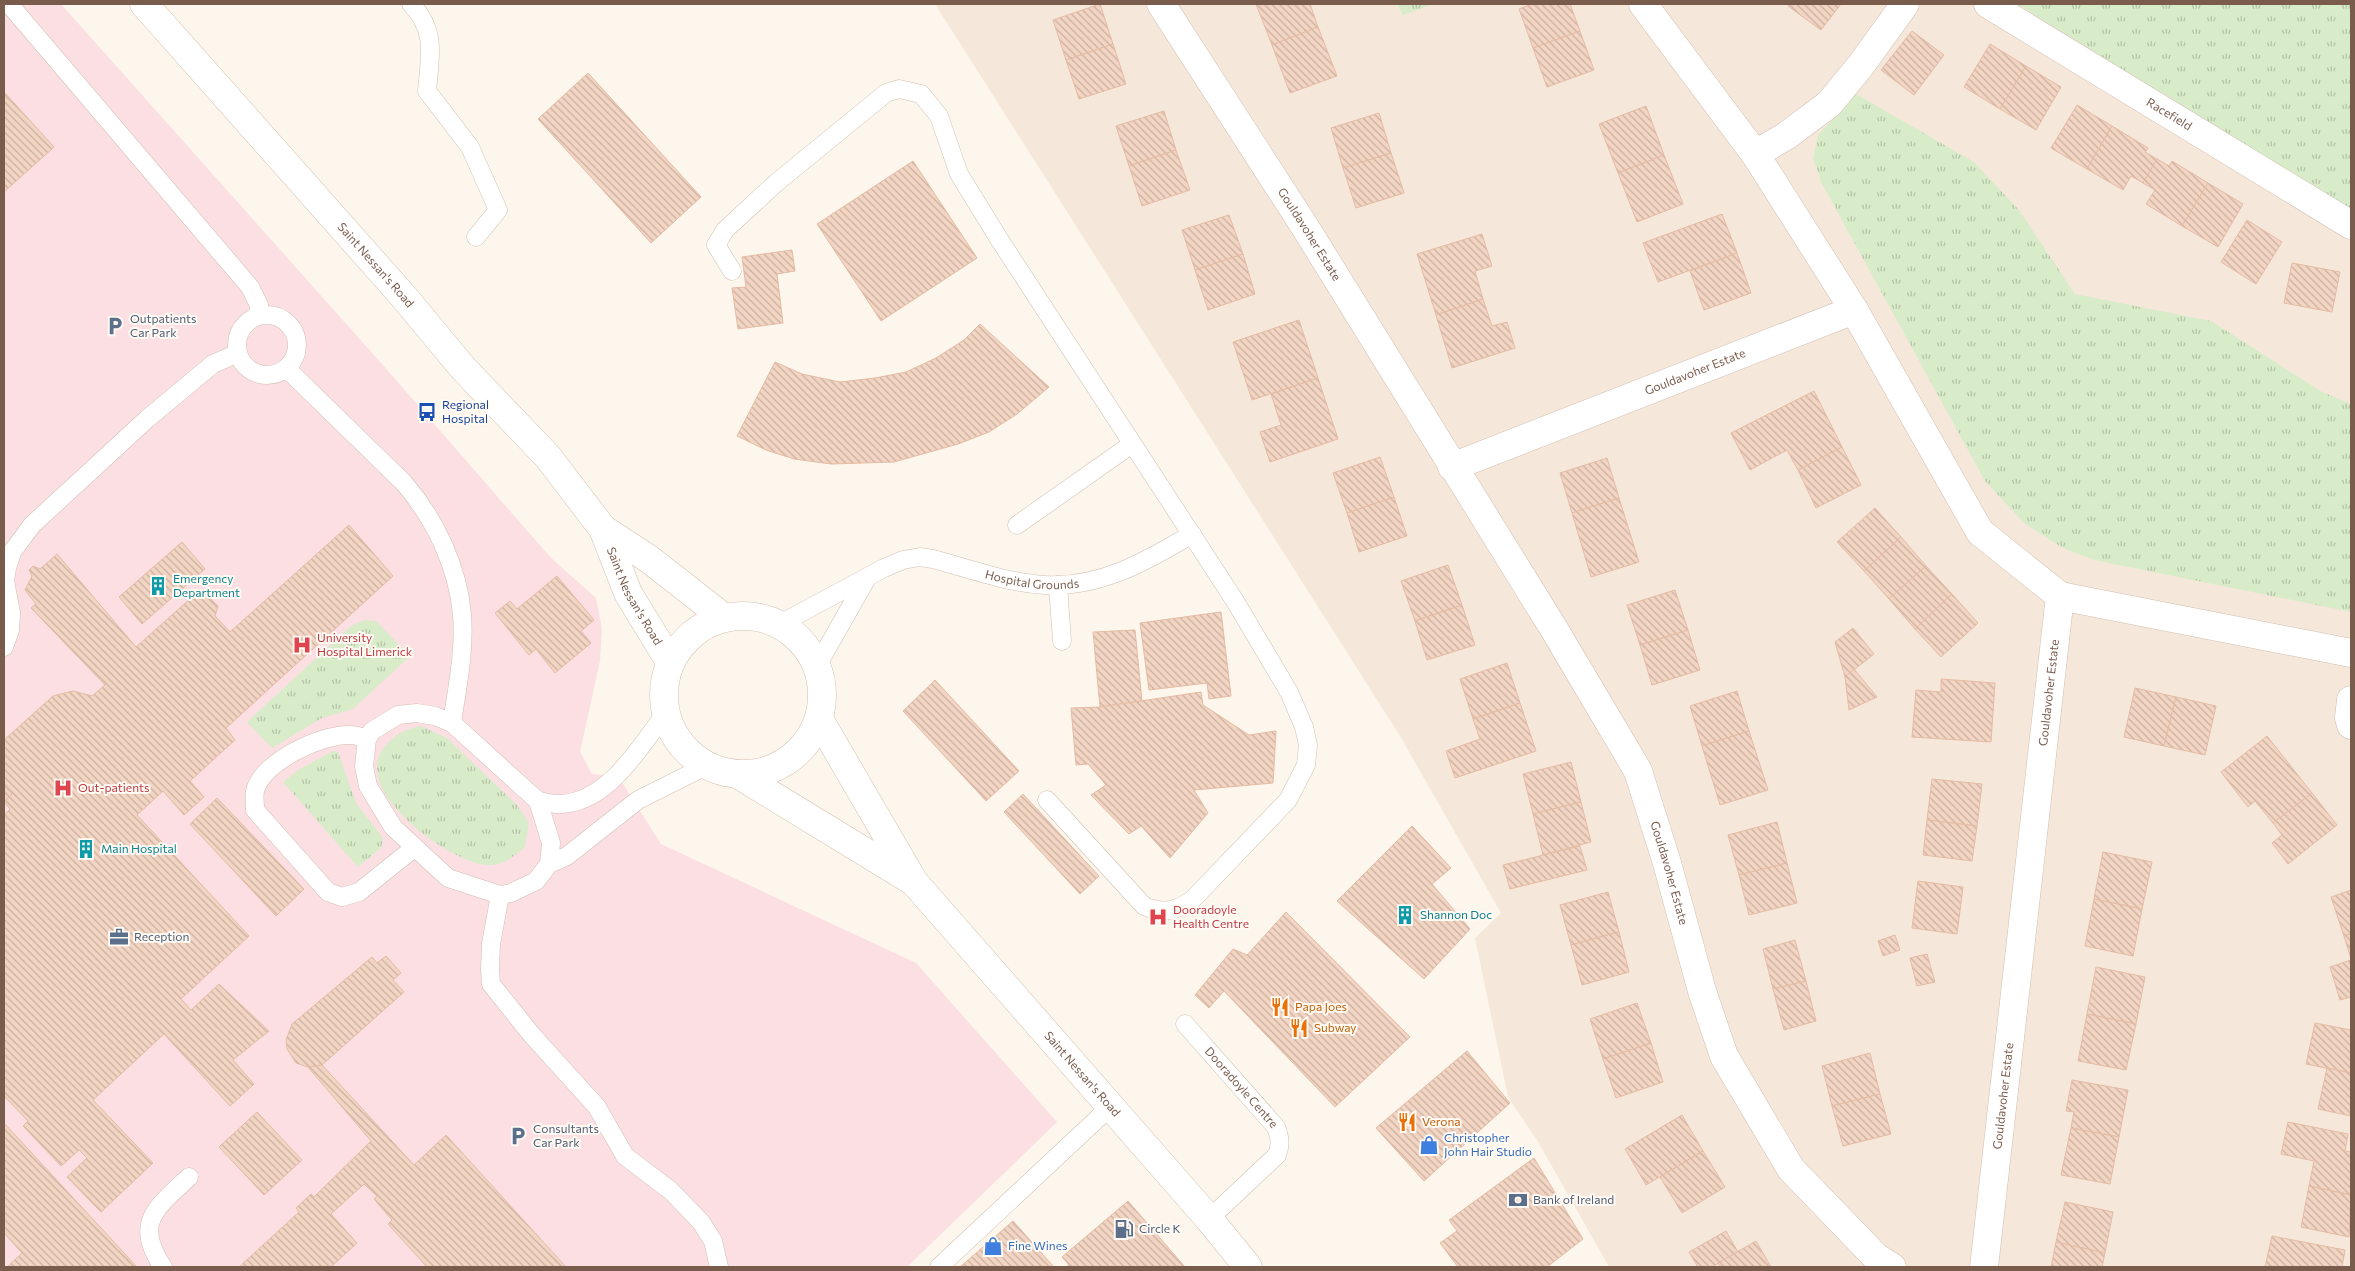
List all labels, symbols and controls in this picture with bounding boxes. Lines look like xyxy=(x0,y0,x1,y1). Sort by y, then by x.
street label: Racefield xyxy=(2144,94,2195,133)
street label: Gouldavoher Estate xyxy=(1276,185,1345,283)
street label: Saint Nessan's Road xyxy=(335,219,417,310)
place label: Outpatients Car Park xyxy=(130,311,196,339)
parking icon: Outpatients Car Park xyxy=(104,315,126,337)
street label: Gouldavoher Estate xyxy=(1642,345,1747,397)
place label: Regional Hospital xyxy=(442,397,489,425)
bus stop icon: Regional Hospital xyxy=(416,401,438,423)
street label: Saint Nessan's Road xyxy=(605,545,666,647)
street label: Hospital Grounds xyxy=(984,566,1080,591)
place label: Emergency Department xyxy=(173,571,240,599)
building icon: Emergency Department xyxy=(147,575,169,597)
place label: University Hospital Limerick xyxy=(317,630,413,658)
hospital icon: University Hospital Limerick xyxy=(291,634,313,656)
street label: Gouldavoher Estate xyxy=(2035,639,2061,747)
hospital icon: Out-patients xyxy=(52,777,74,799)
place label: Out-patients xyxy=(78,780,149,794)
street label: Gouldavoher Estate xyxy=(1648,819,1692,926)
building icon: Main Hospital xyxy=(75,838,97,860)
place label: Main Hospital xyxy=(101,841,177,855)
place label: Dooradoyle Health Centre xyxy=(1173,902,1249,930)
building icon: Shannon Doc xyxy=(1394,904,1416,926)
hospital icon: Dooradoyle Health Centre xyxy=(1147,906,1169,928)
place label: Shannon Doc xyxy=(1420,907,1492,921)
office icon: Reception xyxy=(108,926,130,948)
place label: Reception xyxy=(134,929,189,943)
restaurant icon: Papa Joes xyxy=(1269,996,1291,1018)
place label: Papa Joes xyxy=(1295,999,1347,1014)
restaurant icon: Subway xyxy=(1288,1017,1310,1039)
place label: Subway xyxy=(1314,1020,1357,1034)
street label: Saint Nessan's Road xyxy=(1042,1028,1124,1119)
street label: Gouldavoher Estate xyxy=(1989,1042,2015,1150)
street label: Dooradoyle Centre xyxy=(1203,1044,1281,1130)
restaurant icon: Verona xyxy=(1396,1111,1418,1133)
place label: Verona xyxy=(1422,1114,1461,1128)
place label: Consultants Car Park xyxy=(533,1121,599,1149)
parking icon: Consultants Car Park xyxy=(507,1125,529,1147)
place label: Christopher John Hair Studio xyxy=(1444,1130,1532,1159)
shop icon: Christopher John Hair Studio xyxy=(1418,1134,1440,1156)
bank icon: Bank of Ireland xyxy=(1507,1189,1529,1211)
place label: Bank of Ireland xyxy=(1533,1192,1614,1206)
fuel station icon: Circle K xyxy=(1113,1218,1135,1240)
place label: Circle K xyxy=(1139,1221,1181,1235)
shop icon: Fine Wines xyxy=(982,1235,1004,1257)
place label: Fine Wines xyxy=(1008,1238,1067,1252)

